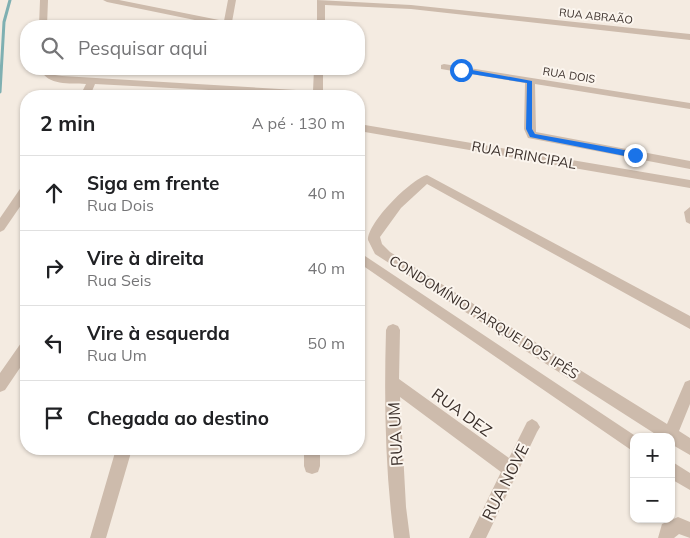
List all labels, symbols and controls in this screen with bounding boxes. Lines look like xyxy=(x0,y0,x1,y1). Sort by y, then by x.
street label: RUA ABRAÃO xyxy=(558,5,634,27)
search box xyxy=(20,20,365,75)
icon: search xyxy=(38,34,66,62)
text: Pesquisar aqui xyxy=(78,36,208,60)
route start xyxy=(450,59,473,82)
street label: RUA DOIS xyxy=(542,64,596,86)
text: 2 min xyxy=(40,110,95,136)
text: A pé · 130 m xyxy=(252,113,345,133)
street label: RUA PRINCIPAL xyxy=(470,137,578,173)
route end xyxy=(624,144,647,167)
text: Siga em frente xyxy=(87,171,219,195)
icon: ahead xyxy=(40,179,68,207)
text: 40 m xyxy=(308,183,345,203)
text: Rua Dois xyxy=(87,195,154,215)
text: Vire à direita xyxy=(87,246,204,270)
street label: CONDOMÍNIO PARQUE DOS IPÊS xyxy=(386,251,582,383)
icon: right xyxy=(40,254,68,282)
text: 40 m xyxy=(308,258,345,278)
text: Rua Seis xyxy=(87,270,152,290)
text: Vire à esquerda xyxy=(87,321,230,345)
icon: left xyxy=(40,329,68,357)
text: 50 m xyxy=(308,333,345,353)
text: Rua Um xyxy=(87,345,147,365)
street label: RUA DEZ xyxy=(428,383,496,441)
street label: RUA UM xyxy=(383,402,407,466)
icon: arrive xyxy=(40,404,68,432)
text: Chegada ao destino xyxy=(87,406,269,430)
map controls xyxy=(630,433,675,523)
button: + xyxy=(630,433,675,478)
street label: RUA NOVE xyxy=(477,440,533,524)
button: − xyxy=(630,478,675,523)

